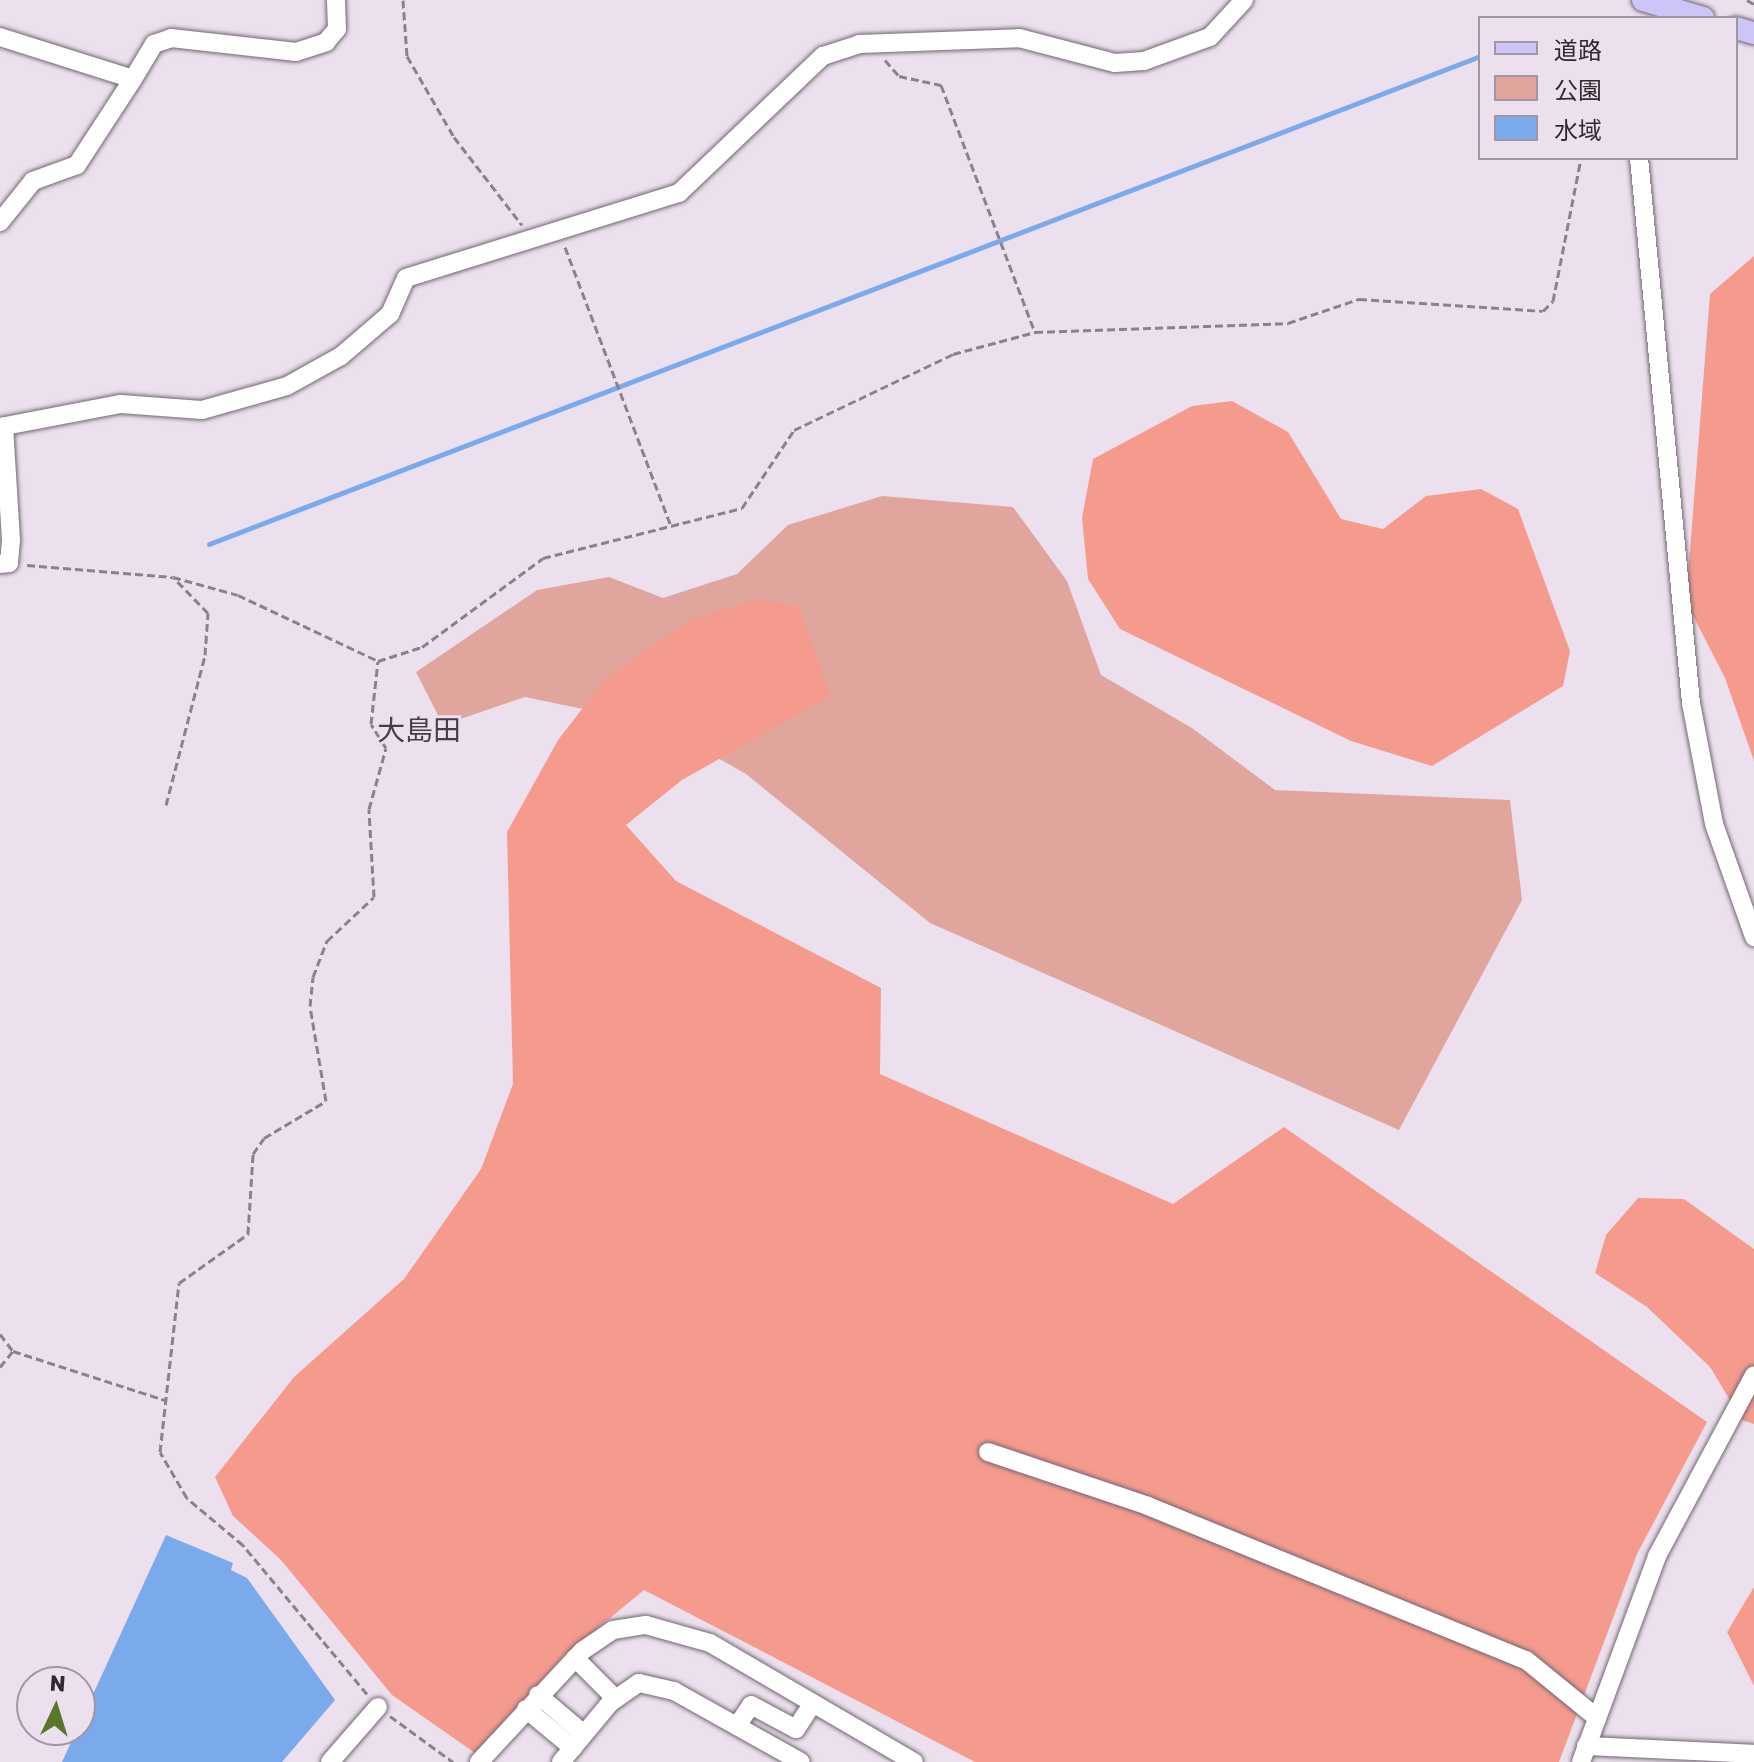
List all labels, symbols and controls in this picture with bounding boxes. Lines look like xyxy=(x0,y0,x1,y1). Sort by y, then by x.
legend xyxy=(1478,16,1738,160)
text: 道路 xyxy=(1554,37,1602,65)
text: 公園 xyxy=(1554,77,1602,105)
text: 水域 xyxy=(1554,117,1602,145)
district label: 大島田 xyxy=(377,714,461,748)
north arrow xyxy=(16,1666,96,1746)
text: N xyxy=(49,1670,66,1698)

